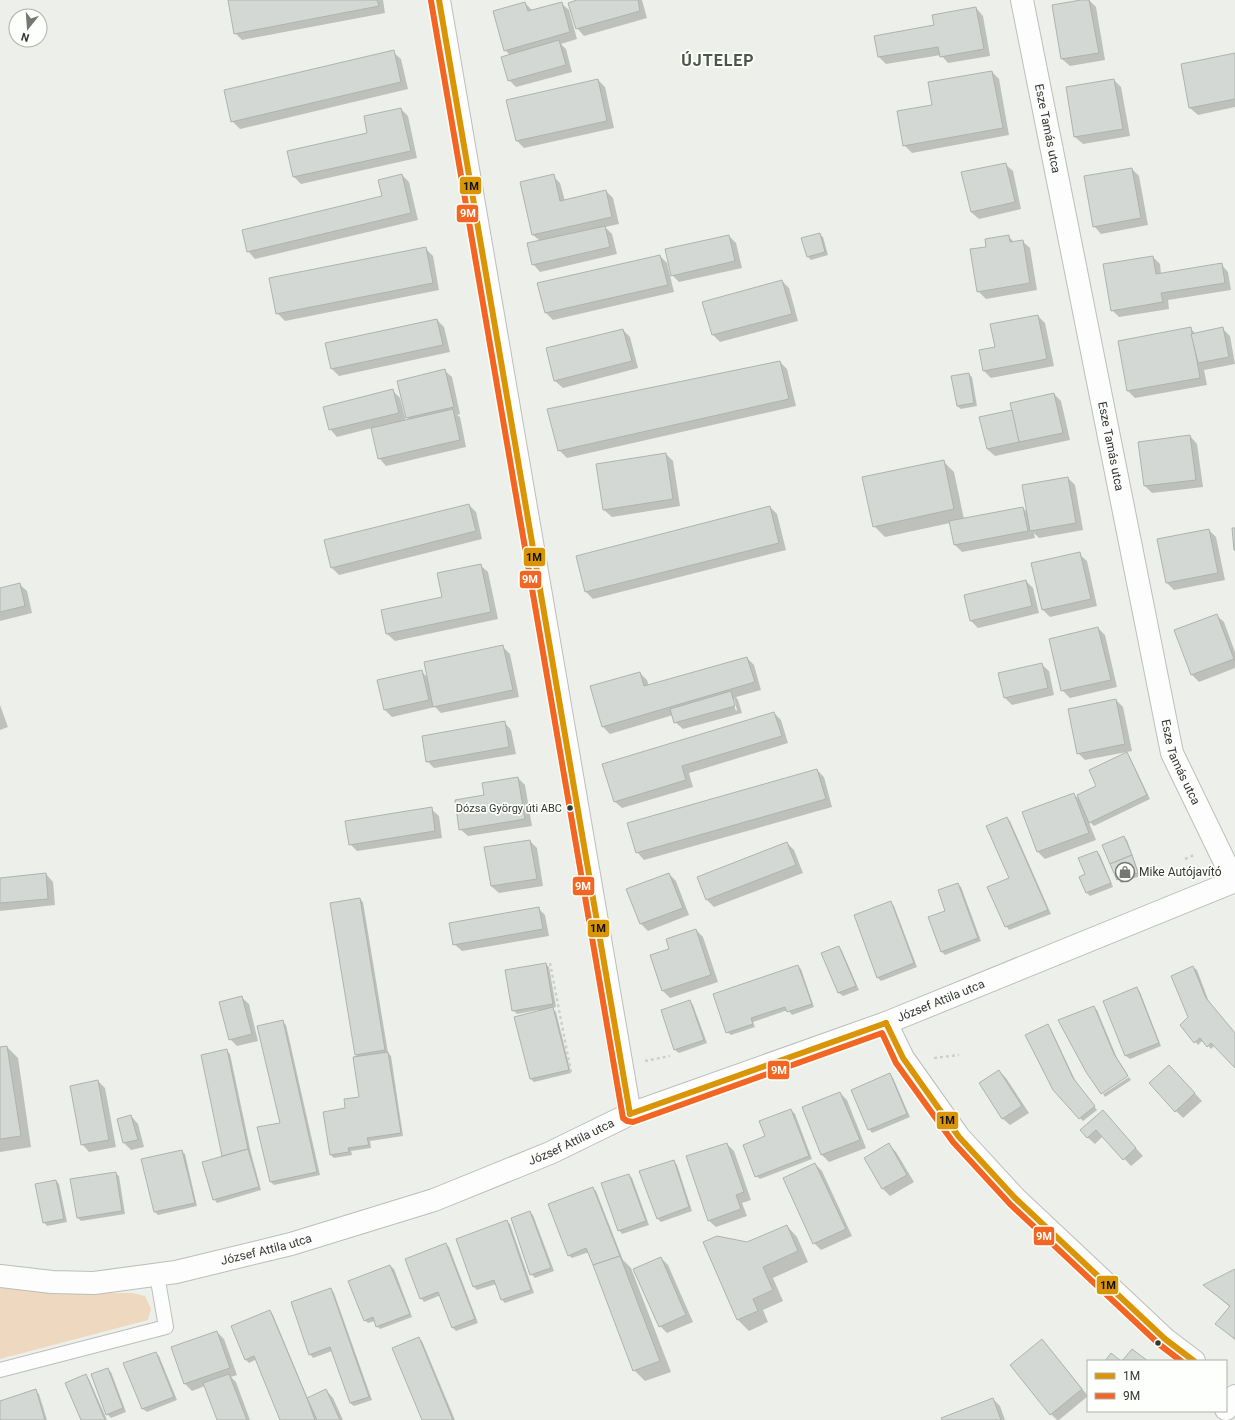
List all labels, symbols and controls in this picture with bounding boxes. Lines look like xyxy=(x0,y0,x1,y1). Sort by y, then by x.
north arrow xyxy=(8,8,48,48)
text: N xyxy=(19,30,31,44)
district label: ÚJTELEP xyxy=(681,51,755,70)
street label: Esze Tamás utca xyxy=(1032,83,1063,174)
line badge: 1M xyxy=(459,176,482,195)
text: 1M xyxy=(463,180,479,193)
line badge: 9M xyxy=(456,204,479,223)
text: 9M xyxy=(460,207,476,220)
street label: Esze Tamás utca xyxy=(1095,400,1127,492)
line badge: 1M xyxy=(523,547,546,567)
text: 1M xyxy=(526,551,542,564)
line badge: 9M xyxy=(519,570,542,589)
text: 9M xyxy=(522,573,538,586)
street label: Esze Tamás utca xyxy=(1158,718,1203,807)
place label: Dózsa György úti ABC xyxy=(456,802,562,815)
marker: Dózsa György úti ABC xyxy=(565,803,575,813)
shop icon: Mike Autójavító xyxy=(1114,861,1136,883)
place label: Mike Autójavító xyxy=(1139,865,1222,879)
line badge: 9M xyxy=(572,876,595,896)
text: 9M xyxy=(575,880,591,893)
line badge: 1M xyxy=(587,919,610,938)
text: 1M xyxy=(590,922,606,935)
street label: József Attila utca xyxy=(895,977,987,1025)
line badge: 9M xyxy=(767,1060,790,1080)
text: 9M xyxy=(771,1064,787,1077)
line badge: 1M xyxy=(936,1111,959,1130)
text: 1M xyxy=(939,1114,955,1127)
street label: József Attila utca xyxy=(526,1116,616,1168)
line badge: 9M xyxy=(1033,1226,1055,1246)
text: 9M xyxy=(1036,1230,1052,1243)
street label: József Attila utca xyxy=(219,1231,313,1268)
line badge: 1M xyxy=(1096,1275,1119,1295)
text: 1M xyxy=(1100,1279,1116,1292)
unlabelled marker xyxy=(1153,1338,1163,1348)
legend xyxy=(1087,1360,1227,1412)
text: 1M xyxy=(1123,1369,1140,1383)
text: 9M xyxy=(1123,1389,1140,1403)

